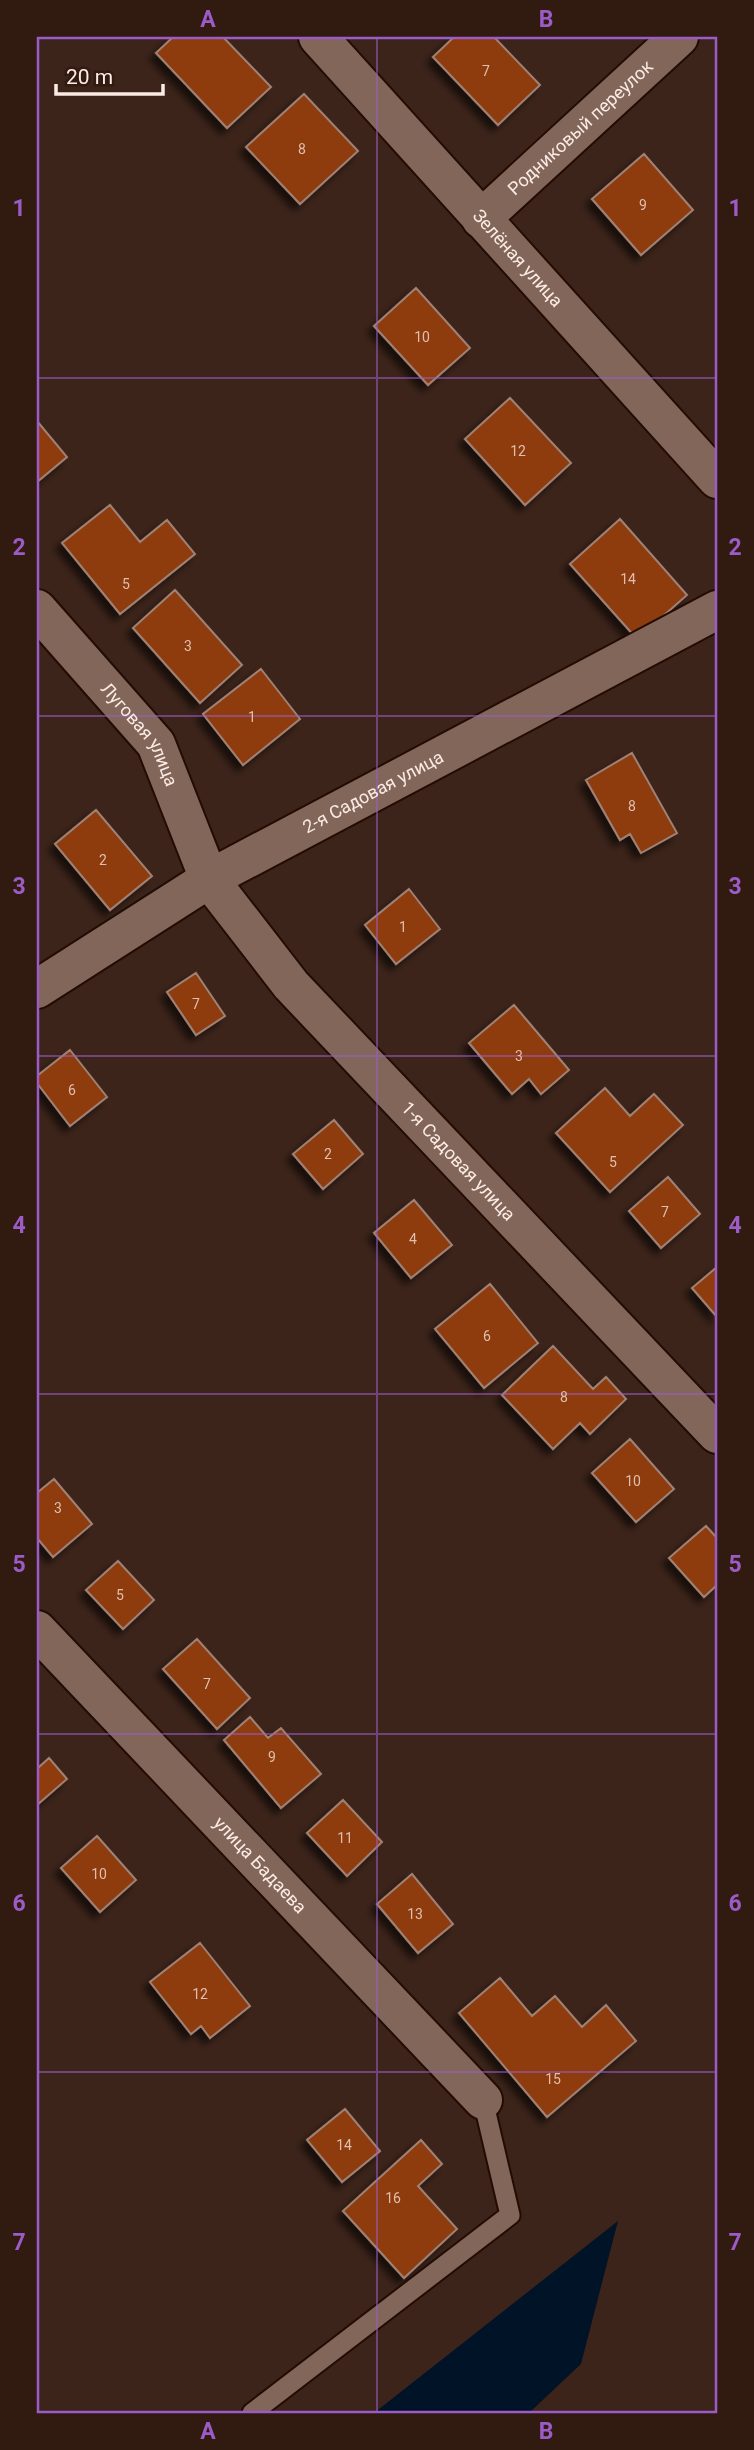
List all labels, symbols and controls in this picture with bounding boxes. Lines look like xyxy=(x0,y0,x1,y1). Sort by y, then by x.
text: A xyxy=(200,6,216,33)
text: B xyxy=(539,6,553,33)
scale bar xyxy=(56,52,163,96)
street label: Родниковый переулок xyxy=(503,55,657,199)
house number: 7 xyxy=(482,63,490,79)
text: 20 m xyxy=(66,65,113,89)
house number: 8 xyxy=(298,141,306,157)
text: 1 xyxy=(12,195,26,222)
text: 1 xyxy=(728,195,742,222)
house number: 9 xyxy=(639,197,647,213)
street label: Зелёная улица xyxy=(469,205,567,311)
house number: 10 xyxy=(414,329,430,345)
house number: 12 xyxy=(510,443,526,459)
text: 2 xyxy=(12,534,26,561)
text: 2 xyxy=(728,534,742,561)
house number: 14 xyxy=(620,571,636,587)
house number: 5 xyxy=(122,576,130,592)
house number: 3 xyxy=(184,638,192,654)
street label: Луговая улица xyxy=(97,678,182,789)
house number: 1 xyxy=(248,709,256,725)
street label: 2-я Садовая улица xyxy=(299,746,447,837)
house number: 8 xyxy=(628,798,636,814)
house number: 2 xyxy=(99,852,107,868)
text: 3 xyxy=(12,873,26,900)
text: 3 xyxy=(728,873,742,900)
house number: 1 xyxy=(399,919,407,935)
house number: 7 xyxy=(192,996,200,1012)
house number: 3 xyxy=(515,1048,523,1064)
house number: 6 xyxy=(68,1082,76,1098)
street label: 1-я Садовая улица xyxy=(397,1097,520,1225)
house number: 2 xyxy=(324,1146,332,1162)
house number: 5 xyxy=(609,1154,617,1170)
house number: 7 xyxy=(661,1204,669,1220)
text: 4 xyxy=(12,1212,26,1239)
text: 4 xyxy=(728,1212,742,1239)
house number: 4 xyxy=(409,1231,417,1247)
house number: 6 xyxy=(483,1328,491,1344)
house number: 8 xyxy=(560,1389,568,1405)
house number: 10 xyxy=(625,1473,641,1489)
house number: 3 xyxy=(54,1500,62,1516)
text: 5 xyxy=(12,1551,26,1578)
text: 5 xyxy=(728,1551,742,1578)
house number: 5 xyxy=(116,1587,124,1603)
house number: 7 xyxy=(203,1676,211,1692)
house number: 9 xyxy=(268,1749,276,1765)
street label: улица Бадаева xyxy=(210,1812,311,1917)
house number: 11 xyxy=(337,1830,353,1846)
house number: 10 xyxy=(91,1866,107,1882)
text: 6 xyxy=(12,1890,26,1917)
text: 6 xyxy=(728,1890,742,1917)
house number: 13 xyxy=(407,1906,423,1922)
house number: 12 xyxy=(192,1986,208,2002)
house number: 15 xyxy=(545,2071,561,2087)
house number: 14 xyxy=(336,2137,352,2153)
house number: 16 xyxy=(385,2190,401,2206)
text: 7 xyxy=(12,2229,26,2256)
text: 7 xyxy=(728,2229,742,2256)
text: A xyxy=(200,2418,216,2445)
text: B xyxy=(539,2418,553,2445)

